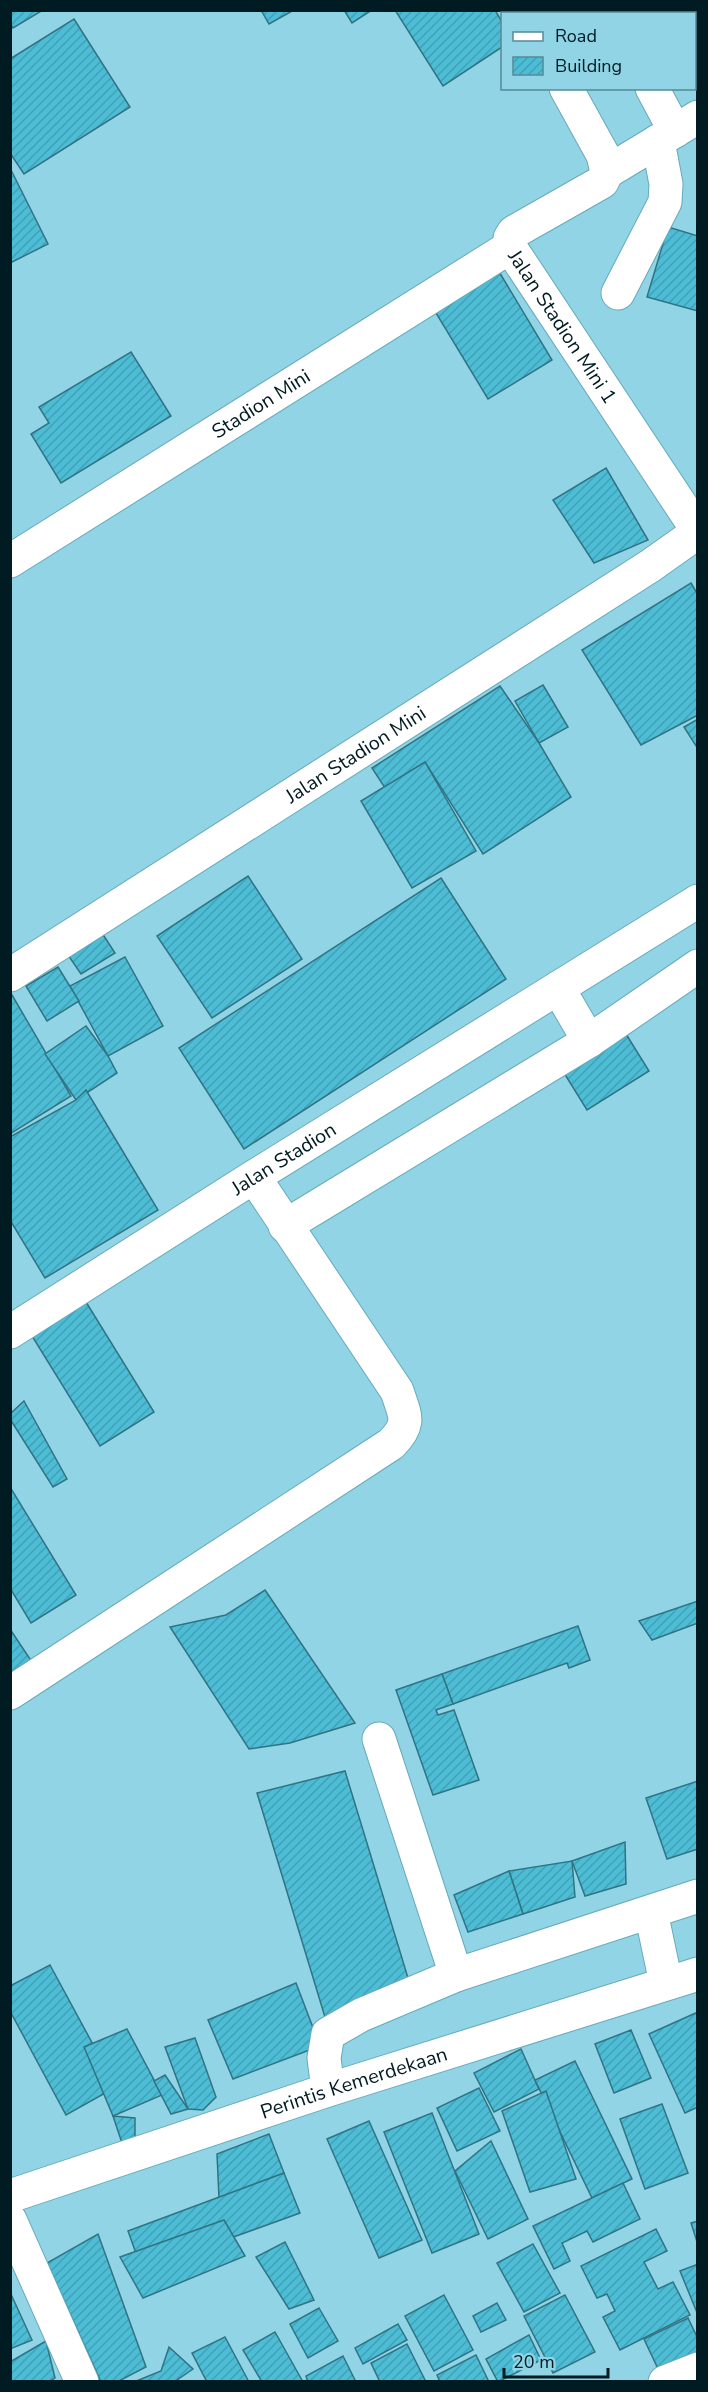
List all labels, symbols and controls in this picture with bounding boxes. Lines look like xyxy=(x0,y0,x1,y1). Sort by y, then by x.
legend xyxy=(501,12,696,90)
text: Road xyxy=(555,24,597,48)
text: Building xyxy=(555,54,622,78)
street label: Jalan Stadion Mini 1 xyxy=(501,244,623,409)
street label: Stadion Mini xyxy=(206,362,315,445)
street label: Jalan Stadion Mini xyxy=(279,699,431,810)
street label: Jalan Stadion xyxy=(225,1116,341,1202)
street label: Perintis Kemerdekaan xyxy=(257,2040,451,2125)
scale bar xyxy=(504,2341,608,2379)
text: 20 m xyxy=(513,2350,555,2374)

